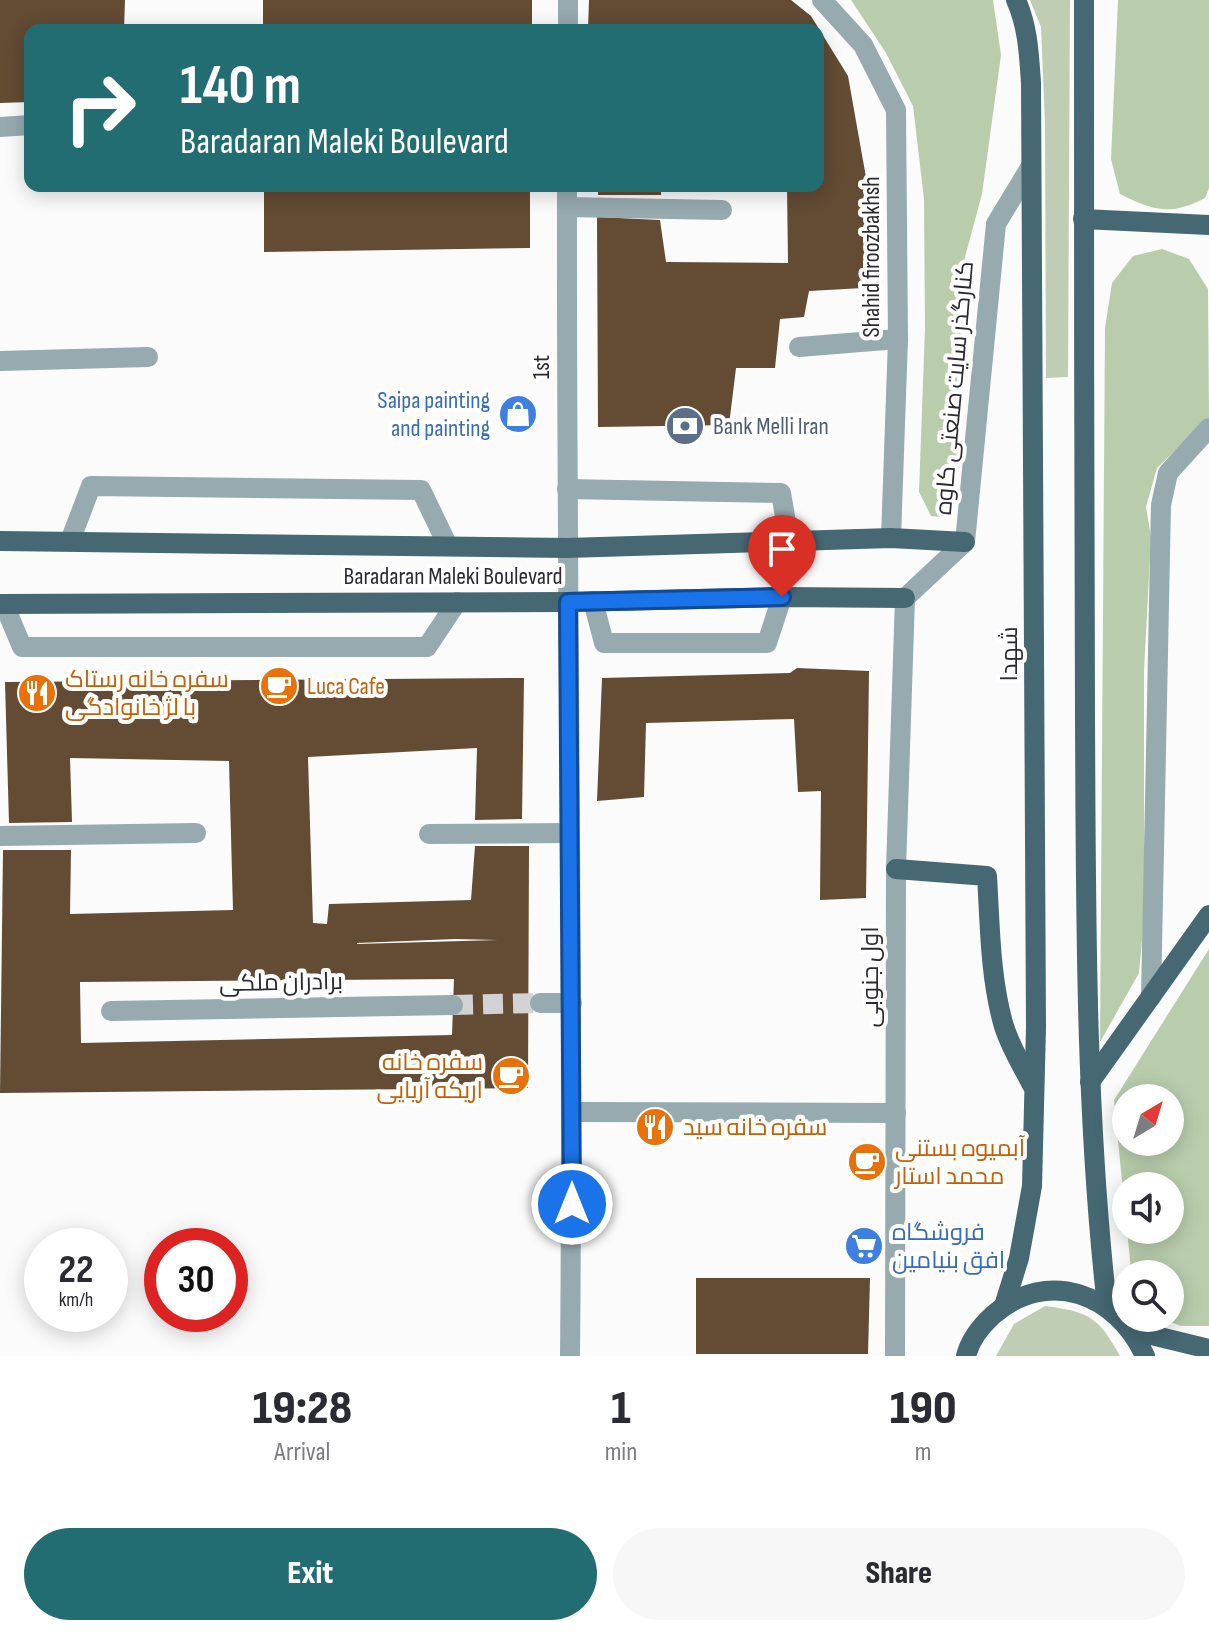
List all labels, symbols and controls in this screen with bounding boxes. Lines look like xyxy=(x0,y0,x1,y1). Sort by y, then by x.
text: 140 m xyxy=(180,53,301,120)
icon: right xyxy=(48,56,152,160)
text: Baradaran Maleki Boulevard xyxy=(180,121,509,164)
street label: Shahid firoozbakhsh xyxy=(857,176,886,338)
street label: کنارگذر سایت صنعتی کاوه xyxy=(929,260,980,516)
street label: 1st xyxy=(527,355,556,379)
place label: Saipa painting and painting xyxy=(377,386,490,443)
shop icon: Saipa painting and painting xyxy=(497,393,539,435)
bank icon: Bank Melli Iran xyxy=(664,405,706,447)
place label: Bank Melli Iran xyxy=(713,412,829,441)
pin xyxy=(748,515,816,597)
icon: arrive xyxy=(760,527,804,571)
street label: Baradaran Maleki Boulevard xyxy=(343,562,563,591)
street label: شهدا xyxy=(995,627,1024,681)
place label: سفره خانه رستاک با لژ خانوادگی xyxy=(65,665,229,722)
cafe icon: Luca Cafe xyxy=(258,665,300,707)
restaurant icon: سفره خانه رستاک با لژ خانوادگی xyxy=(16,672,58,714)
place label: Luca Cafe xyxy=(307,672,385,701)
street label: اول جنوبی xyxy=(856,926,885,1028)
street label: برادران ملکی xyxy=(219,967,343,998)
place label: سفره خانه اریکه آریایی xyxy=(376,1048,483,1105)
cafe icon: سفره خانه اریکه آریایی xyxy=(490,1055,532,1097)
north arrow xyxy=(1112,1084,1184,1156)
map controls xyxy=(1112,1084,1184,1332)
restaurant icon: سفره خانه سید xyxy=(634,1106,676,1148)
place label: سفره خانه سید xyxy=(683,1113,827,1142)
place label: آبمیوه بستنی محمد استار xyxy=(893,1134,1026,1191)
cafe icon: آبمیوه بستنی محمد استار xyxy=(846,1141,888,1183)
position arrow xyxy=(530,1162,614,1246)
button: sound xyxy=(1112,1172,1184,1244)
place label: فروشگاه افق بنیامین xyxy=(892,1218,1005,1275)
supermarket icon: فروشگاه افق بنیامین xyxy=(843,1225,885,1267)
speed limit sign: 30 xyxy=(144,1228,248,1332)
text: 22 xyxy=(58,1246,94,1294)
button: search xyxy=(1112,1260,1184,1332)
text: km/h xyxy=(59,1288,93,1312)
text: 19:28 xyxy=(253,1380,352,1437)
text: 1 xyxy=(611,1380,631,1437)
text: 190 xyxy=(890,1380,956,1437)
text: Arrival xyxy=(274,1437,330,1468)
text: min xyxy=(605,1437,637,1468)
text: m xyxy=(915,1437,931,1468)
button: Exit xyxy=(24,1528,597,1620)
button: Share xyxy=(613,1528,1185,1620)

